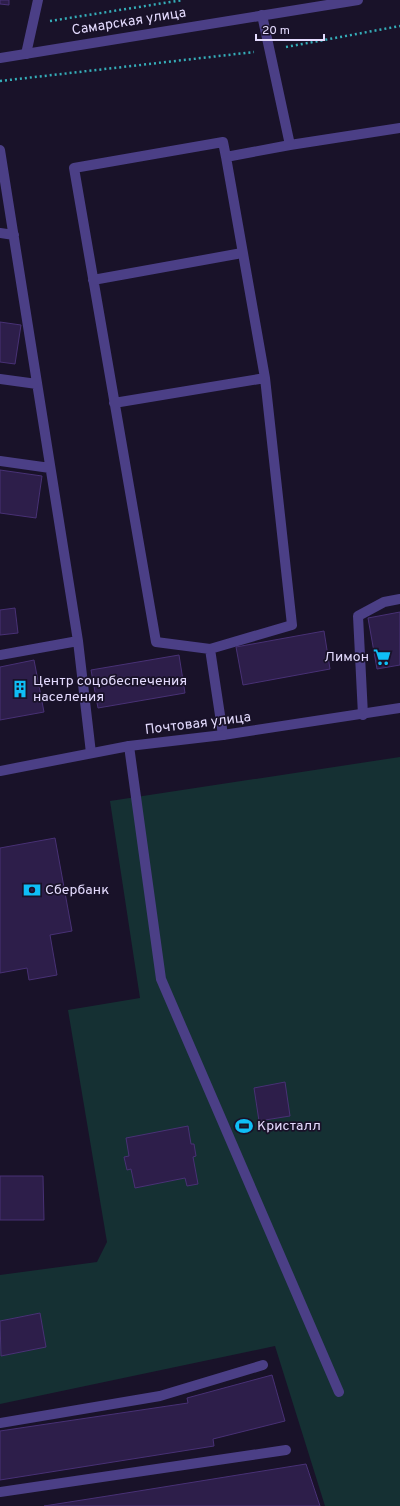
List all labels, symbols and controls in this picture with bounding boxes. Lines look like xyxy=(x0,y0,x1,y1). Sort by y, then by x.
street label: Самарская улица xyxy=(71,5,187,39)
scale bar xyxy=(256,16,324,42)
text: 20 m xyxy=(262,23,290,39)
supermarket icon: Лимон xyxy=(372,647,392,667)
place label: Лимон xyxy=(324,649,369,666)
place label: Центр соцобеспечения населения xyxy=(33,673,187,706)
building icon: Центр соцобеспечения населения xyxy=(10,679,30,699)
street label: Почтовая улица xyxy=(144,709,252,739)
bank icon: Сбербанк xyxy=(22,880,42,900)
place label: Сбербанк xyxy=(45,882,109,899)
sports icon: Кристалл xyxy=(234,1116,254,1136)
place label: Кристалл xyxy=(257,1118,321,1135)

